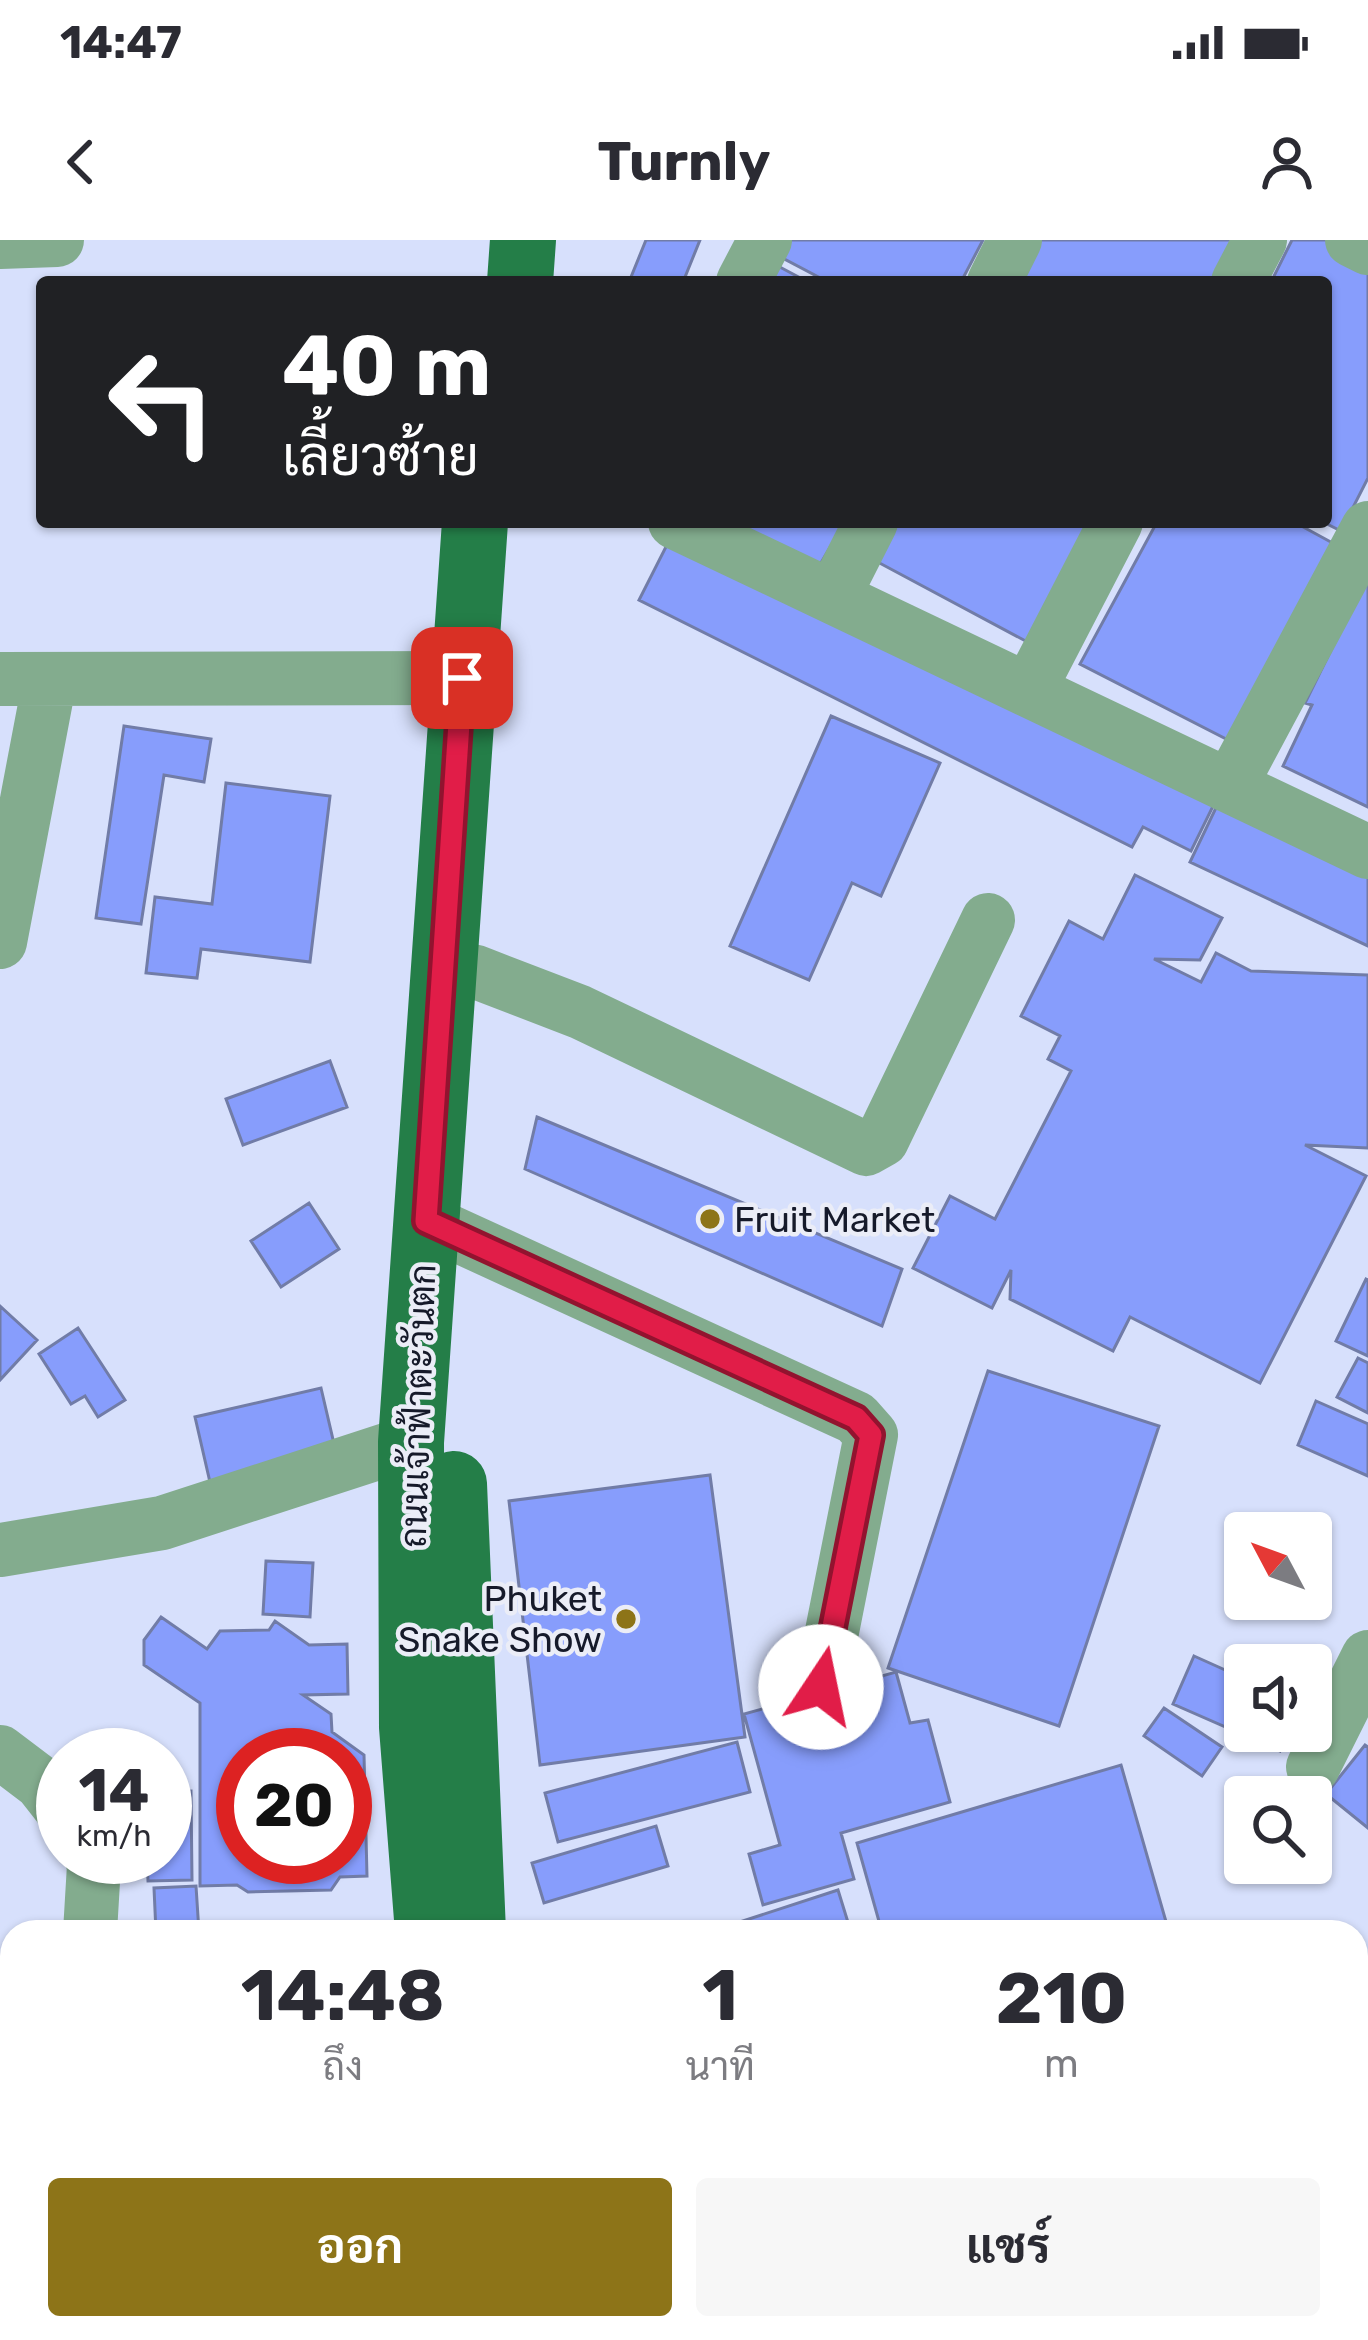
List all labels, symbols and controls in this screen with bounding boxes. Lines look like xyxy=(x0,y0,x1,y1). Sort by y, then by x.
text: 14:47 xyxy=(60,16,182,69)
icon: back xyxy=(48,129,114,195)
icon: person xyxy=(1254,129,1320,195)
text: Turnly xyxy=(598,130,770,194)
text: 40 m xyxy=(282,316,491,416)
icon: left xyxy=(84,324,240,480)
text: เลี้ยวซ้าย xyxy=(282,425,479,489)
pin xyxy=(411,627,513,729)
icon: arrive xyxy=(429,645,495,711)
place label: Fruit Market xyxy=(734,1198,935,1241)
marker: Fruit Market xyxy=(697,1206,723,1232)
street label: ถนนเจ้าฟ้าตะวันตก xyxy=(391,1263,444,1549)
north arrow xyxy=(1224,1512,1332,1620)
map controls xyxy=(1224,1512,1332,1884)
place label: Phuket Snake Show xyxy=(398,1577,602,1661)
marker: Phuket Snake Show xyxy=(613,1606,639,1632)
position arrow xyxy=(758,1624,884,1750)
button: sound xyxy=(1224,1644,1332,1752)
speed limit sign: 20 xyxy=(216,1728,372,1884)
text: 14 xyxy=(79,1755,149,1826)
button: search xyxy=(1224,1776,1332,1884)
text: km/h xyxy=(77,1818,151,1854)
text: 14:48 xyxy=(241,1953,445,2038)
text: 1 xyxy=(702,1953,738,2038)
text: 210 xyxy=(996,1956,1127,2041)
text: m xyxy=(1044,2041,1079,2087)
text: ถึง xyxy=(323,2044,363,2090)
text: นาที xyxy=(685,2044,755,2090)
button: ออก xyxy=(48,2178,672,2316)
button: แชร์ xyxy=(696,2178,1320,2316)

